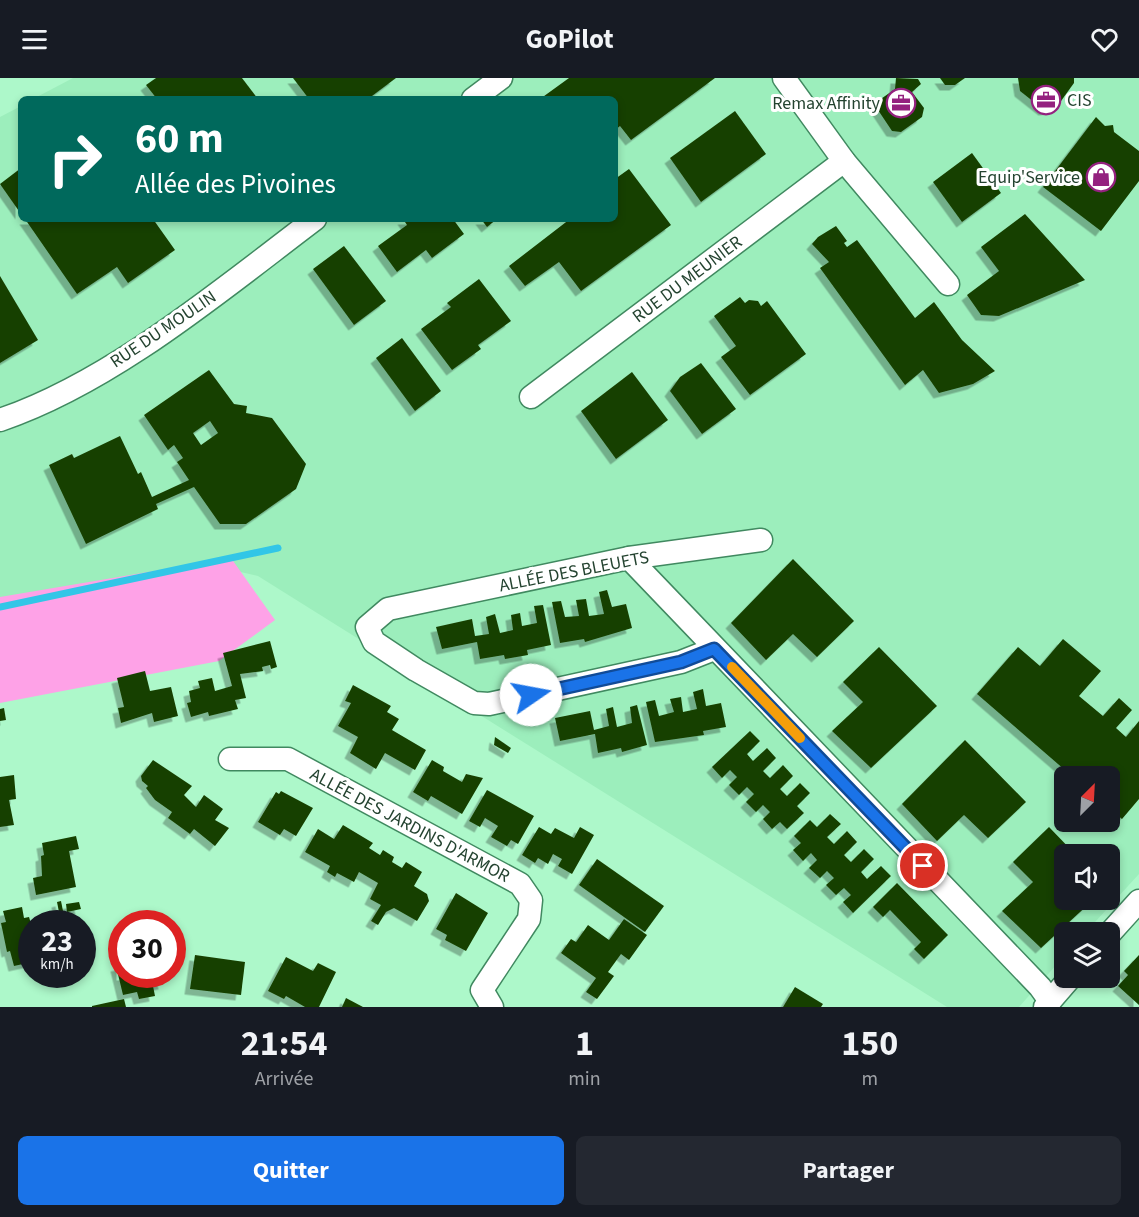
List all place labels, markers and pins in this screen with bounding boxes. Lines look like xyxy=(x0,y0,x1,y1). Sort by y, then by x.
office icon: CIS xyxy=(1030,84,1062,116)
office icon: Remax Affinity xyxy=(885,87,917,119)
place label: CIS xyxy=(1067,88,1092,113)
place label: Remax Affinity xyxy=(772,91,881,116)
shop icon: Equip'Service xyxy=(1085,161,1117,193)
place label: Equip'Service xyxy=(978,165,1080,190)
pin xyxy=(897,840,948,891)

